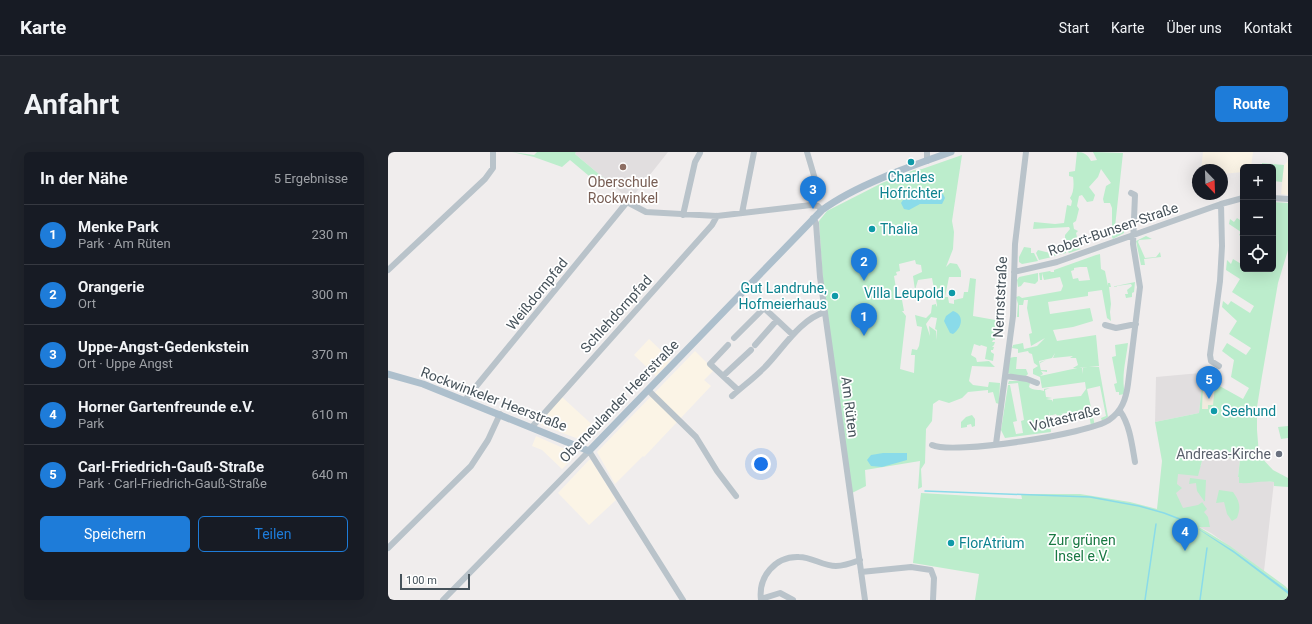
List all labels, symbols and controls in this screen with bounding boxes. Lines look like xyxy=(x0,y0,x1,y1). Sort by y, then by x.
text: Karte xyxy=(20,16,66,39)
text: Start xyxy=(1059,20,1089,36)
text: Karte xyxy=(1111,20,1145,36)
text: Über uns xyxy=(1167,20,1222,36)
text: Kontakt xyxy=(1244,20,1292,36)
button: Route xyxy=(1215,86,1288,122)
text: Anfahrt xyxy=(24,88,119,121)
marker: Charles Hofrichter xyxy=(906,157,916,167)
marker: Oberschule Rockwinkel xyxy=(618,162,628,172)
north arrow xyxy=(1192,164,1228,200)
map controls xyxy=(1240,164,1276,272)
button: + xyxy=(1240,164,1276,200)
text: In der Nähe xyxy=(40,168,128,188)
place label: Charles Hofrichter xyxy=(880,169,943,201)
text: 5 Ergebnisse xyxy=(274,171,348,186)
place label: Oberschule Rockwinkel xyxy=(588,174,658,206)
pin: 3 xyxy=(800,176,826,209)
street label: Robert-Bunsen-Straße xyxy=(1046,199,1180,259)
button: − xyxy=(1240,200,1276,236)
text: Menke Park xyxy=(78,218,158,236)
place label: Thalia xyxy=(880,221,918,237)
marker: Thalia xyxy=(867,224,877,234)
text: 1 xyxy=(49,227,57,242)
text: 230 m xyxy=(311,227,348,242)
text: Park · Am Rüten xyxy=(78,236,171,251)
button: locate xyxy=(1240,236,1276,272)
pin: 2 xyxy=(851,248,877,281)
street label: Weißdornpfad xyxy=(503,255,571,333)
street label: Nernststraße xyxy=(990,256,1010,338)
street label: Schlehdornpfad xyxy=(577,272,655,356)
text: Orangerie xyxy=(78,278,144,296)
place label: Gut Landruhe, Hofmeierhaus xyxy=(739,280,827,312)
place label: Villa Leupold xyxy=(864,285,944,301)
text: 2 xyxy=(49,287,57,302)
text: 300 m xyxy=(311,287,348,302)
marker: Villa Leupold xyxy=(947,288,957,298)
marker: Gut Landruhe, Hofmeierhaus xyxy=(830,291,840,301)
text: Ort xyxy=(78,296,96,311)
pin: 1 xyxy=(851,303,877,336)
street label: Oberneulander Heerstraße xyxy=(556,336,682,466)
text: Uppe-Angst-Gedenkstein xyxy=(78,338,249,356)
text: 3 xyxy=(49,347,57,362)
text: 370 m xyxy=(311,347,348,362)
text: Ort · Uppe Angst xyxy=(78,356,173,371)
street label: Rockwinkeler Heerstraße xyxy=(419,364,569,434)
pin: 5 xyxy=(1196,366,1222,399)
street label: Am Rüten xyxy=(838,376,862,438)
text: Horner Gartenfreunde e.V. xyxy=(78,398,255,416)
street label: Voltastraße xyxy=(1028,402,1102,434)
place label: Seehund xyxy=(1222,403,1276,419)
marker: Seehund xyxy=(1209,406,1219,416)
text: 4 xyxy=(49,407,57,422)
text: 610 m xyxy=(311,407,348,422)
text: Park xyxy=(78,416,104,431)
place label: Andreas-Kirche xyxy=(1176,446,1271,462)
marker: Andreas-Kirche xyxy=(1274,449,1284,459)
your location xyxy=(751,454,771,474)
text: Carl-Friedrich-Gauß-Straße xyxy=(78,458,264,476)
text: 5 xyxy=(49,467,57,482)
text: 640 m xyxy=(311,467,348,482)
text: Park · Carl-Friedrich-Gauß-Straße xyxy=(78,476,267,491)
button: Speichern xyxy=(40,516,190,552)
button: Teilen xyxy=(198,516,348,552)
pin: 4 xyxy=(1172,518,1198,551)
park label: Zur grünen Insel e.V. xyxy=(1048,532,1116,564)
place label: FlorAtrium xyxy=(959,535,1025,551)
marker: FlorAtrium xyxy=(946,538,956,548)
scale bar xyxy=(400,572,470,591)
text: 100 m xyxy=(406,574,437,587)

